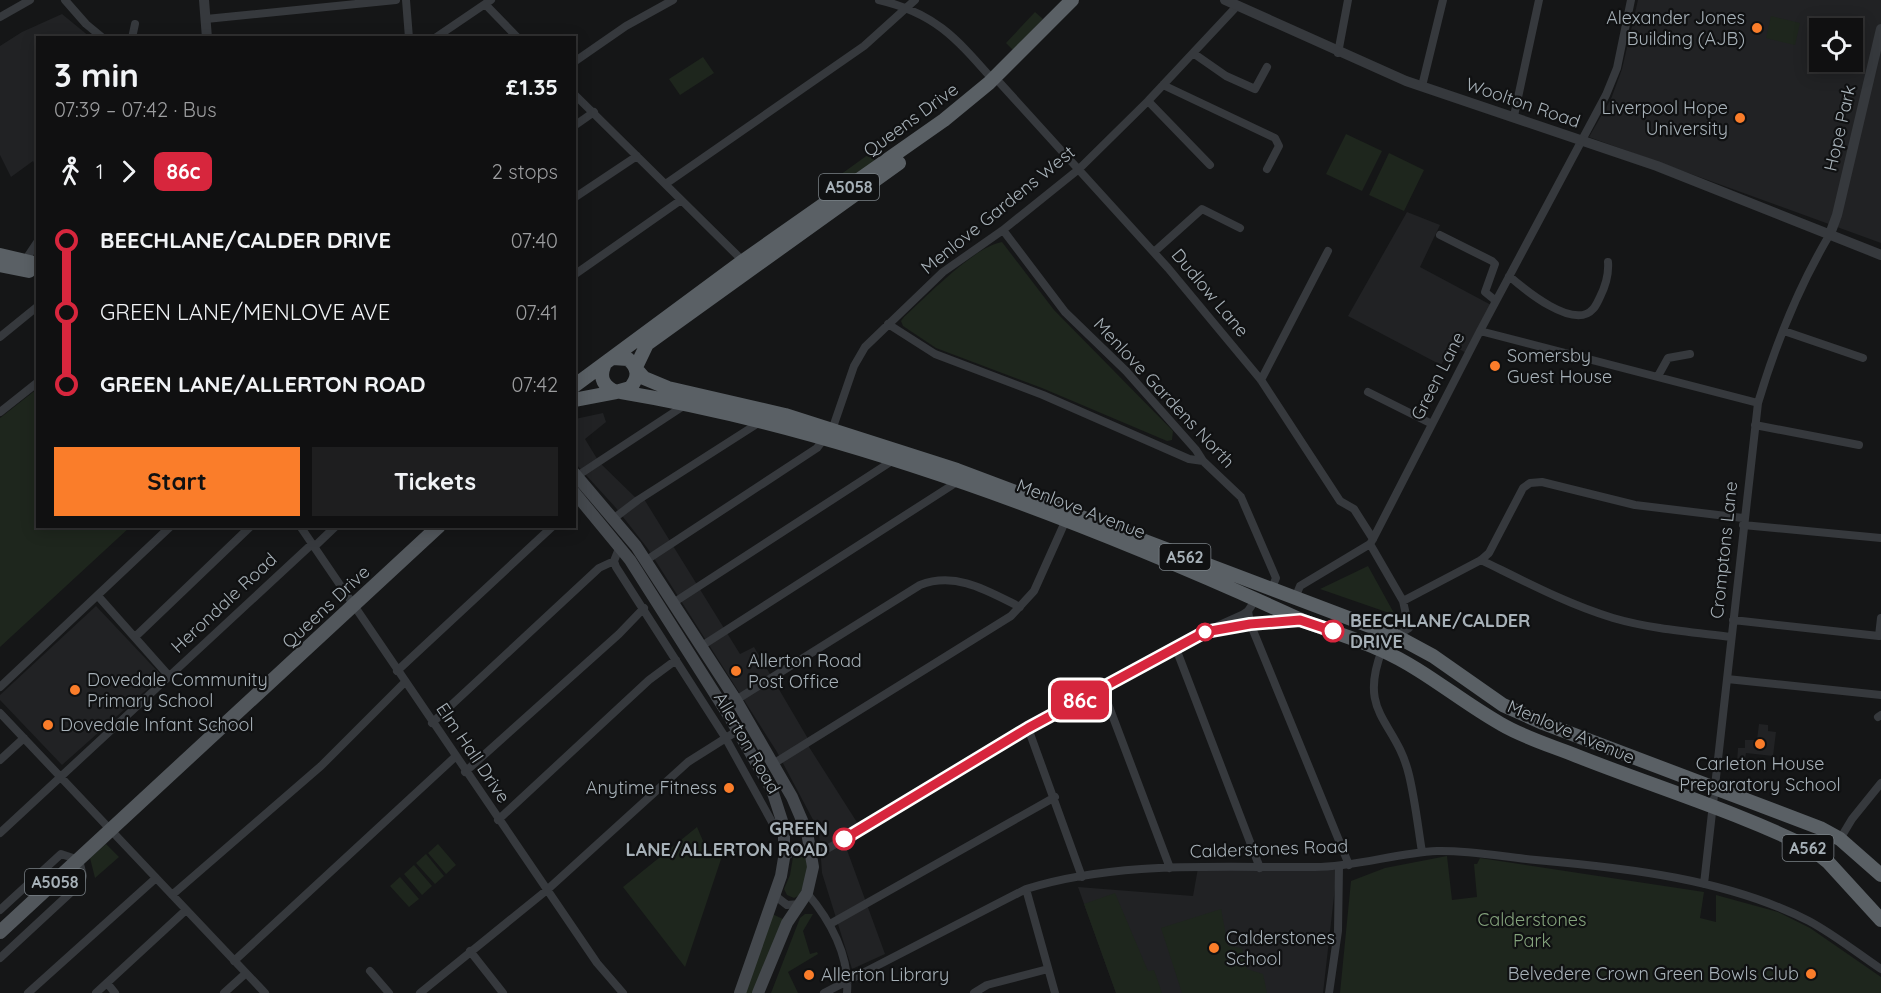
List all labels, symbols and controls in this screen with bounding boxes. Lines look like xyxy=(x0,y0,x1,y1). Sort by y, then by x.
place label: Alexander Jones Building (AJB) xyxy=(1606,6,1745,50)
map controls xyxy=(1809,18,1863,72)
button: locate xyxy=(1809,18,1863,72)
marker: Alexander Jones Building (AJB) xyxy=(1750,21,1764,35)
text: 3 min xyxy=(54,54,139,95)
street label: Woolton Road xyxy=(1463,72,1584,133)
text: £1.35 xyxy=(506,73,558,101)
street label: Queens Drive xyxy=(859,77,963,162)
street label: Hope Park xyxy=(1818,82,1861,173)
place label: Liverpool Hope University xyxy=(1601,96,1728,140)
text: 07:39 – 07:42 · Bus xyxy=(54,97,217,122)
marker: Liverpool Hope University xyxy=(1733,111,1747,125)
street label: Menlove Gardens West xyxy=(916,140,1079,279)
icon: walk xyxy=(54,155,87,188)
icon: forward xyxy=(112,155,145,188)
text: 86c xyxy=(166,158,200,184)
text: 1 xyxy=(96,159,103,184)
text: 2 stops xyxy=(492,159,558,184)
road number: A5058 xyxy=(819,174,879,200)
text: BEECHLANE/CALDER DRIVE xyxy=(100,226,391,254)
text: 07:40 xyxy=(511,228,558,253)
street label: Dudlow Lane xyxy=(1167,244,1254,342)
text: GREEN LANE/MENLOVE AVE xyxy=(100,298,390,326)
text: 07:41 xyxy=(515,300,558,325)
street label: Menlove Gardens North xyxy=(1089,313,1240,473)
street label: Green Lane xyxy=(1406,328,1470,424)
place label: Somersby Guest House xyxy=(1507,344,1612,388)
marker: Somersby Guest House xyxy=(1488,359,1502,373)
text: GREEN LANE/ALLERTON ROAD xyxy=(100,370,425,398)
text: 07:42 xyxy=(512,372,558,397)
button: Start xyxy=(54,447,300,516)
button: Tickets xyxy=(312,447,558,516)
street label: Menlove Avenue xyxy=(1013,473,1149,544)
street label: Cromptons Lane xyxy=(1705,480,1742,620)
road number: A562 xyxy=(1160,544,1210,570)
street label: Herondale Road xyxy=(166,548,281,658)
street label: Queens Drive xyxy=(277,560,374,653)
place label: BEECHLANE/CALDER DRIVE xyxy=(1350,609,1530,653)
marker: BEECHLANE/CALDER DRIVE xyxy=(1322,620,1344,642)
unlabelled marker xyxy=(1196,623,1214,641)
place label: Allerton Road Post Office xyxy=(748,649,862,693)
marker: Allerton Road Post Office xyxy=(729,664,743,678)
place label: Dovedale Community Primary School xyxy=(87,668,268,712)
line badge: 86c xyxy=(1046,680,1114,720)
marker: Dovedale Community Primary School xyxy=(68,683,82,697)
text: 86c xyxy=(1063,687,1097,713)
street label: Allerton Road xyxy=(709,688,786,798)
street label: Menlove Avenue xyxy=(1504,694,1638,769)
street label: Elm Hall Drive xyxy=(431,698,515,807)
place label: Dovedale Infant School xyxy=(60,713,254,736)
marker: Dovedale Infant School xyxy=(41,718,55,732)
marker: Carleton House Preparatory School xyxy=(1753,737,1767,751)
place label: Carleton House Preparatory School xyxy=(1679,752,1841,796)
place label: Anytime Fitness xyxy=(586,776,717,799)
marker: Anytime Fitness xyxy=(722,781,736,795)
place label: GREEN LANE/ALLERTON ROAD xyxy=(626,817,828,861)
marker: GREEN LANE/ALLERTON ROAD xyxy=(833,828,855,850)
street label: Calderstones Road xyxy=(1189,834,1349,863)
road number: A562 xyxy=(1782,835,1834,861)
road number: A5058 xyxy=(25,869,85,895)
park label: Calderstones Park xyxy=(1478,908,1586,952)
place label: Calderstones School xyxy=(1226,926,1335,970)
marker: Calderstones School xyxy=(1207,941,1221,955)
place label: Belvedere Crown Green Bowls Club xyxy=(1508,962,1799,985)
place label: Allerton Library xyxy=(821,963,949,986)
marker: Belvedere Crown Green Bowls Club xyxy=(1804,967,1818,981)
marker: Allerton Library xyxy=(802,968,816,982)

